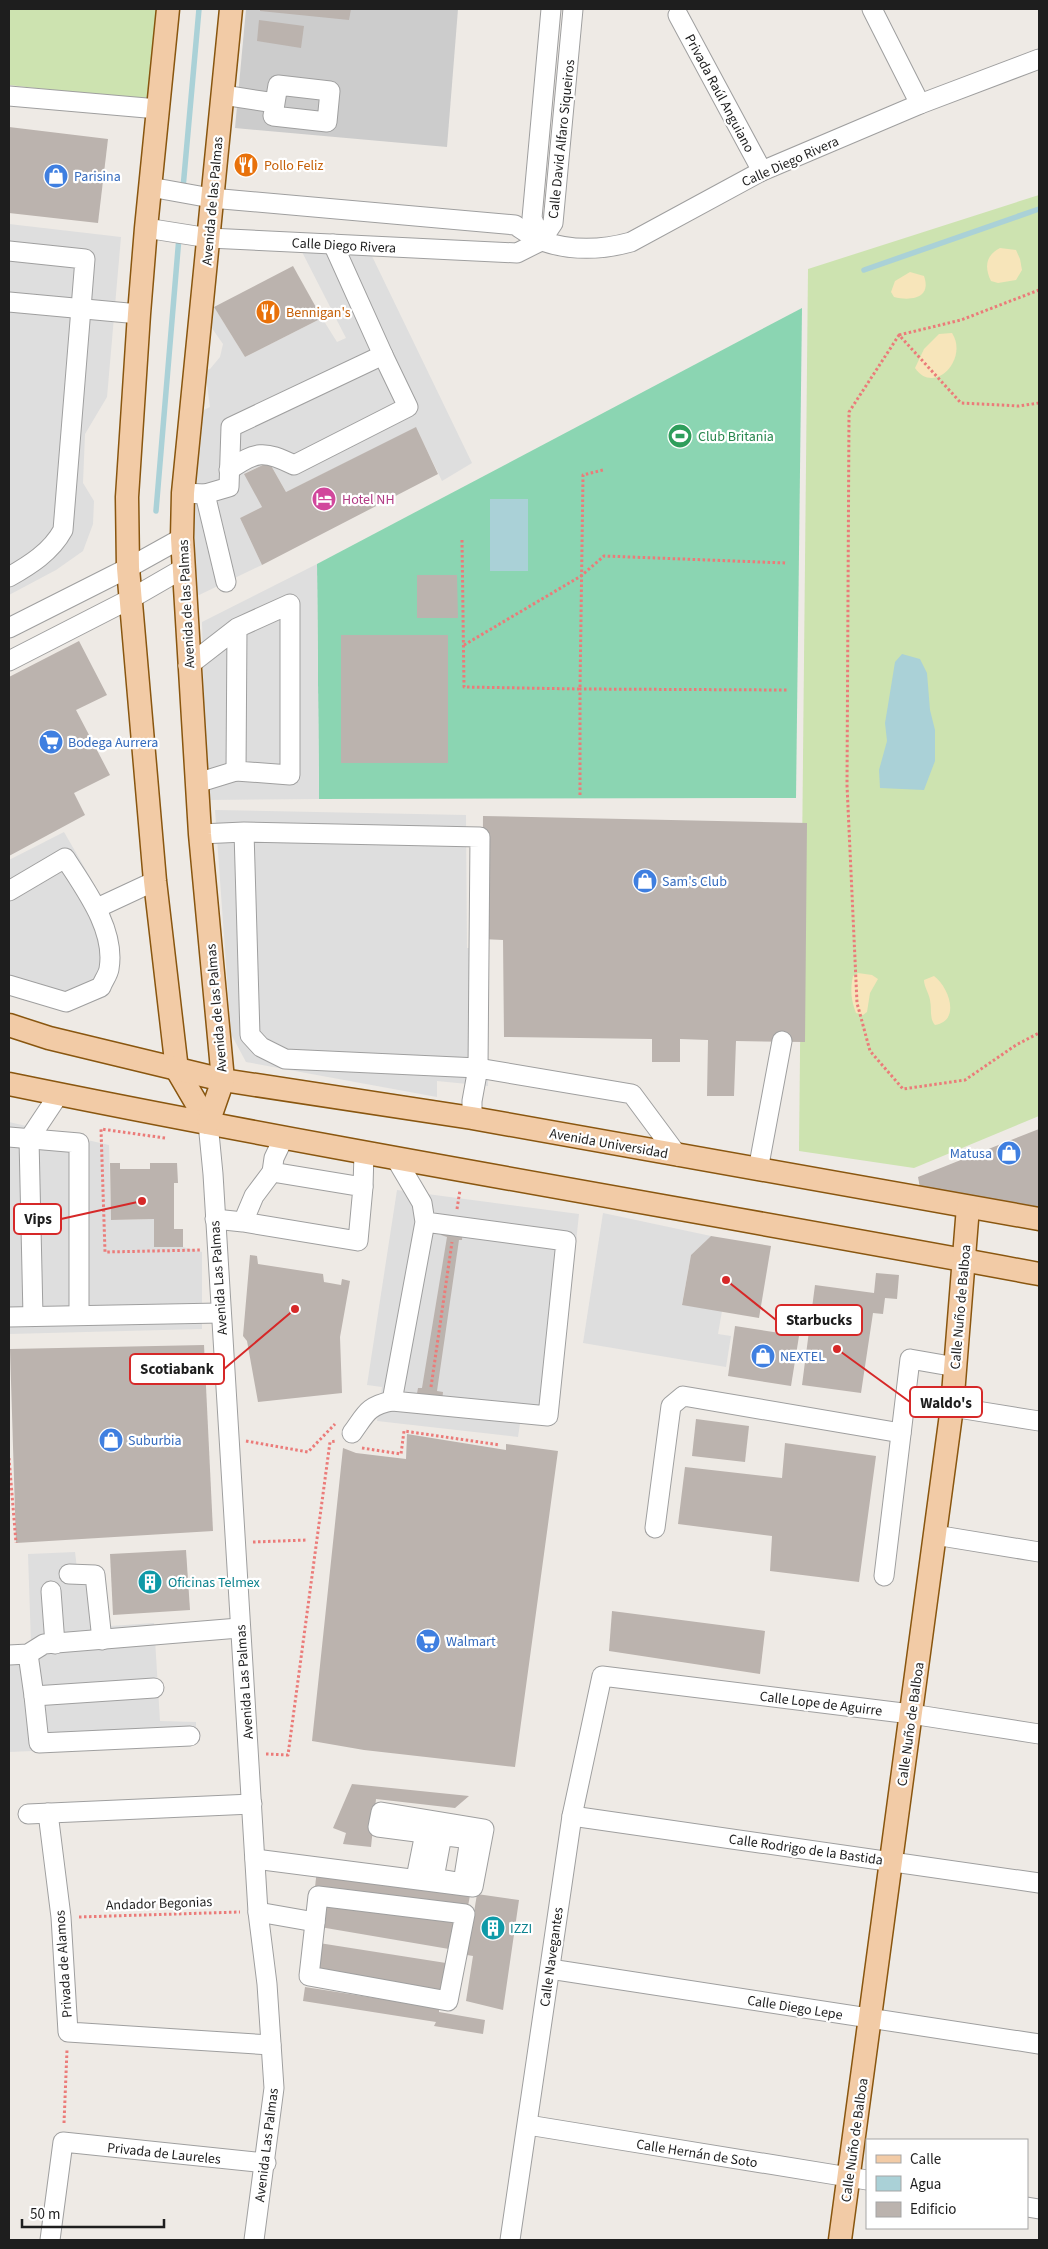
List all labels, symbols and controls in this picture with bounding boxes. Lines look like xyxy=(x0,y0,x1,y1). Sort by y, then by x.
street label: Privada Raúl Anguiano xyxy=(679,31,759,156)
street label: Calle David Alfaro Siqueiros xyxy=(544,58,580,220)
street label: Calle Diego Rivera xyxy=(739,132,842,192)
street label: Avenida de las Palmas xyxy=(197,136,229,266)
restaurant icon: Pollo Feliz xyxy=(233,152,259,178)
place label: Pollo Feliz xyxy=(264,156,323,176)
shop icon: Parisina xyxy=(43,163,69,189)
place label: Parisina xyxy=(74,167,121,187)
street label: Calle Diego Rivera xyxy=(291,233,397,259)
restaurant icon: Bennigan's xyxy=(255,299,281,325)
place label: Bennigan's xyxy=(286,303,351,323)
sports icon: Club Britania xyxy=(667,423,693,449)
place label: Club Britania xyxy=(698,427,774,447)
hotel icon: Hotel NH xyxy=(311,486,337,512)
place label: Hotel NH xyxy=(342,490,395,510)
street label: Avenida de las Palmas xyxy=(174,539,200,669)
supermarket icon: Bodega Aurrera xyxy=(38,729,64,755)
place label: Bodega Aurrera xyxy=(68,733,158,753)
shop icon: Sam's Club xyxy=(632,868,658,894)
place label: Sam's Club xyxy=(662,872,727,892)
street label: Avenida de las Palmas xyxy=(201,943,233,1073)
street label: Avenida Universidad xyxy=(548,1124,670,1164)
shop icon: Matusa xyxy=(996,1140,1022,1166)
place label: Matusa xyxy=(950,1144,992,1164)
callout: Vips xyxy=(14,1204,61,1234)
text: Vips xyxy=(23,1209,52,1230)
street label: Avenida Las Palmas xyxy=(205,1220,233,1336)
street label: Calle Nuño de Balboa xyxy=(946,1244,976,1370)
callout: Starbucks xyxy=(776,1305,862,1335)
text: Starbucks xyxy=(786,1310,852,1331)
shop icon: NEXTEL xyxy=(750,1343,776,1369)
place label: NEXTEL xyxy=(780,1347,825,1367)
callout: Scotiabank xyxy=(130,1354,224,1384)
text: Scotiabank xyxy=(140,1359,215,1380)
callout: Waldo's xyxy=(910,1387,982,1417)
text: Waldo's xyxy=(920,1393,972,1414)
shop icon: Suburbia xyxy=(98,1427,124,1453)
place label: Suburbia xyxy=(128,1431,182,1451)
building icon: Oficinas Telmex xyxy=(137,1569,163,1595)
place label: Oficinas Telmex xyxy=(168,1573,261,1593)
street label: Avenida Las Palmas xyxy=(231,1624,259,1740)
supermarket icon: Walmart xyxy=(415,1628,441,1654)
place label: Walmart xyxy=(446,1632,496,1652)
street label: Calle Nuño de Balboa xyxy=(892,1661,930,1788)
street label: Calle Lope de Aguirre xyxy=(758,1687,883,1721)
street label: Calle Rodrigo de la Bastida xyxy=(727,1829,884,1871)
street label: Andador Begonias xyxy=(105,1892,213,1916)
street label: Calle Navegantes xyxy=(535,1906,569,2008)
street label: Privada de Alamos xyxy=(50,1909,78,2018)
building icon: IZZI xyxy=(480,1915,506,1941)
place label: IZZI xyxy=(510,1919,532,1939)
street label: Calle Diego Lepe xyxy=(746,1991,844,2025)
street label: Calle Nuño de Balboa xyxy=(836,2077,874,2204)
street label: Avenida Las Palmas xyxy=(250,2087,284,2203)
street label: Calle Hernán de Soto xyxy=(635,2135,759,2173)
street label: Privada de Laureles xyxy=(106,2138,222,2170)
legend xyxy=(866,2139,1028,2229)
text: Calle xyxy=(910,2149,941,2170)
text: Agua xyxy=(910,2174,941,2195)
scale bar xyxy=(22,2196,165,2228)
text: Edificio xyxy=(910,2199,957,2220)
text: 50 m xyxy=(30,2204,60,2225)

